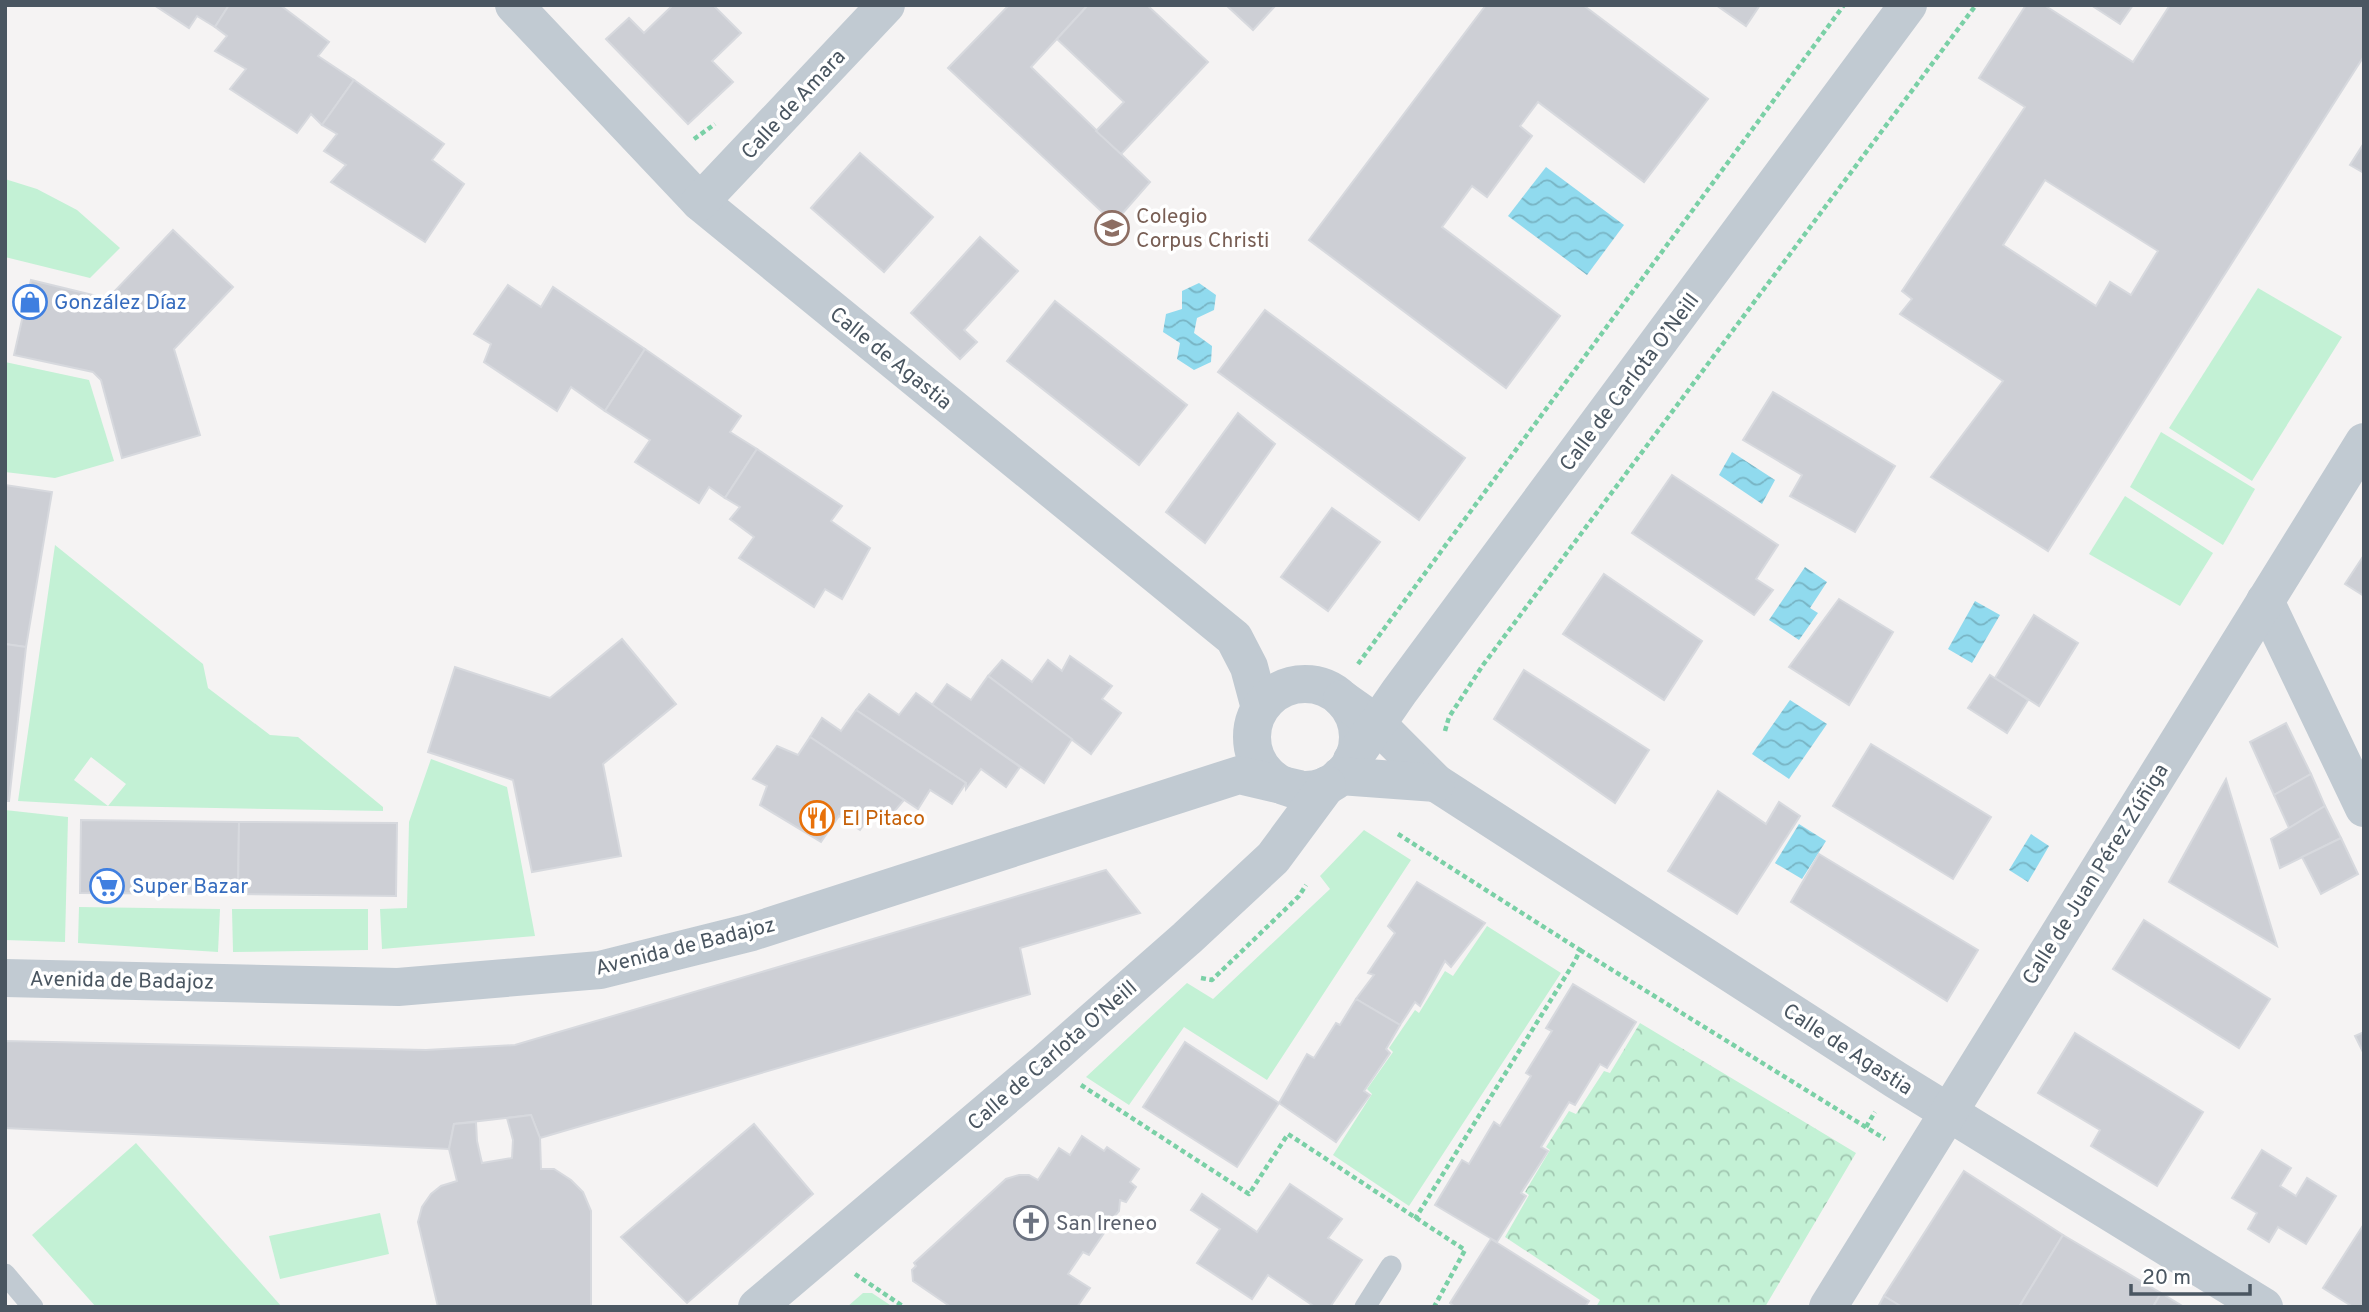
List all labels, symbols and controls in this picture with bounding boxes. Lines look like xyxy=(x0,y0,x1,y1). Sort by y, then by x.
street label: Calle de Amara xyxy=(736,44,852,166)
place label: Colegio Corpus Christi xyxy=(1136,204,1269,255)
school or university icon: Colegio Corpus Christi xyxy=(1093,209,1131,247)
shop icon: González Díaz xyxy=(11,283,49,321)
street label: Calle de Carlota O’Neill xyxy=(1554,288,1706,477)
place label: González Díaz xyxy=(54,290,187,317)
street label: Calle de Agastia xyxy=(823,302,957,417)
street label: Calle de Juan Pérez Zúñiga xyxy=(2017,759,2176,990)
restaurant icon: El Pitaco xyxy=(798,799,836,837)
place label: El Pitaco xyxy=(842,806,925,833)
supermarket icon: Super Bazar xyxy=(88,867,126,905)
place label: Super Bazar xyxy=(132,874,248,901)
street label: Avenida de Badajoz xyxy=(593,912,778,983)
street label: Avenida de Badajoz xyxy=(29,966,214,997)
street label: Calle de Carlota O’Neill xyxy=(963,975,1143,1137)
street label: Calle de Agastia xyxy=(1777,998,1917,1102)
church icon: San Ireneo xyxy=(1012,1204,1050,1242)
place label: San Ireneo xyxy=(1056,1211,1157,1238)
scale bar xyxy=(2131,1252,2250,1296)
text: 20 m xyxy=(2142,1265,2191,1292)

